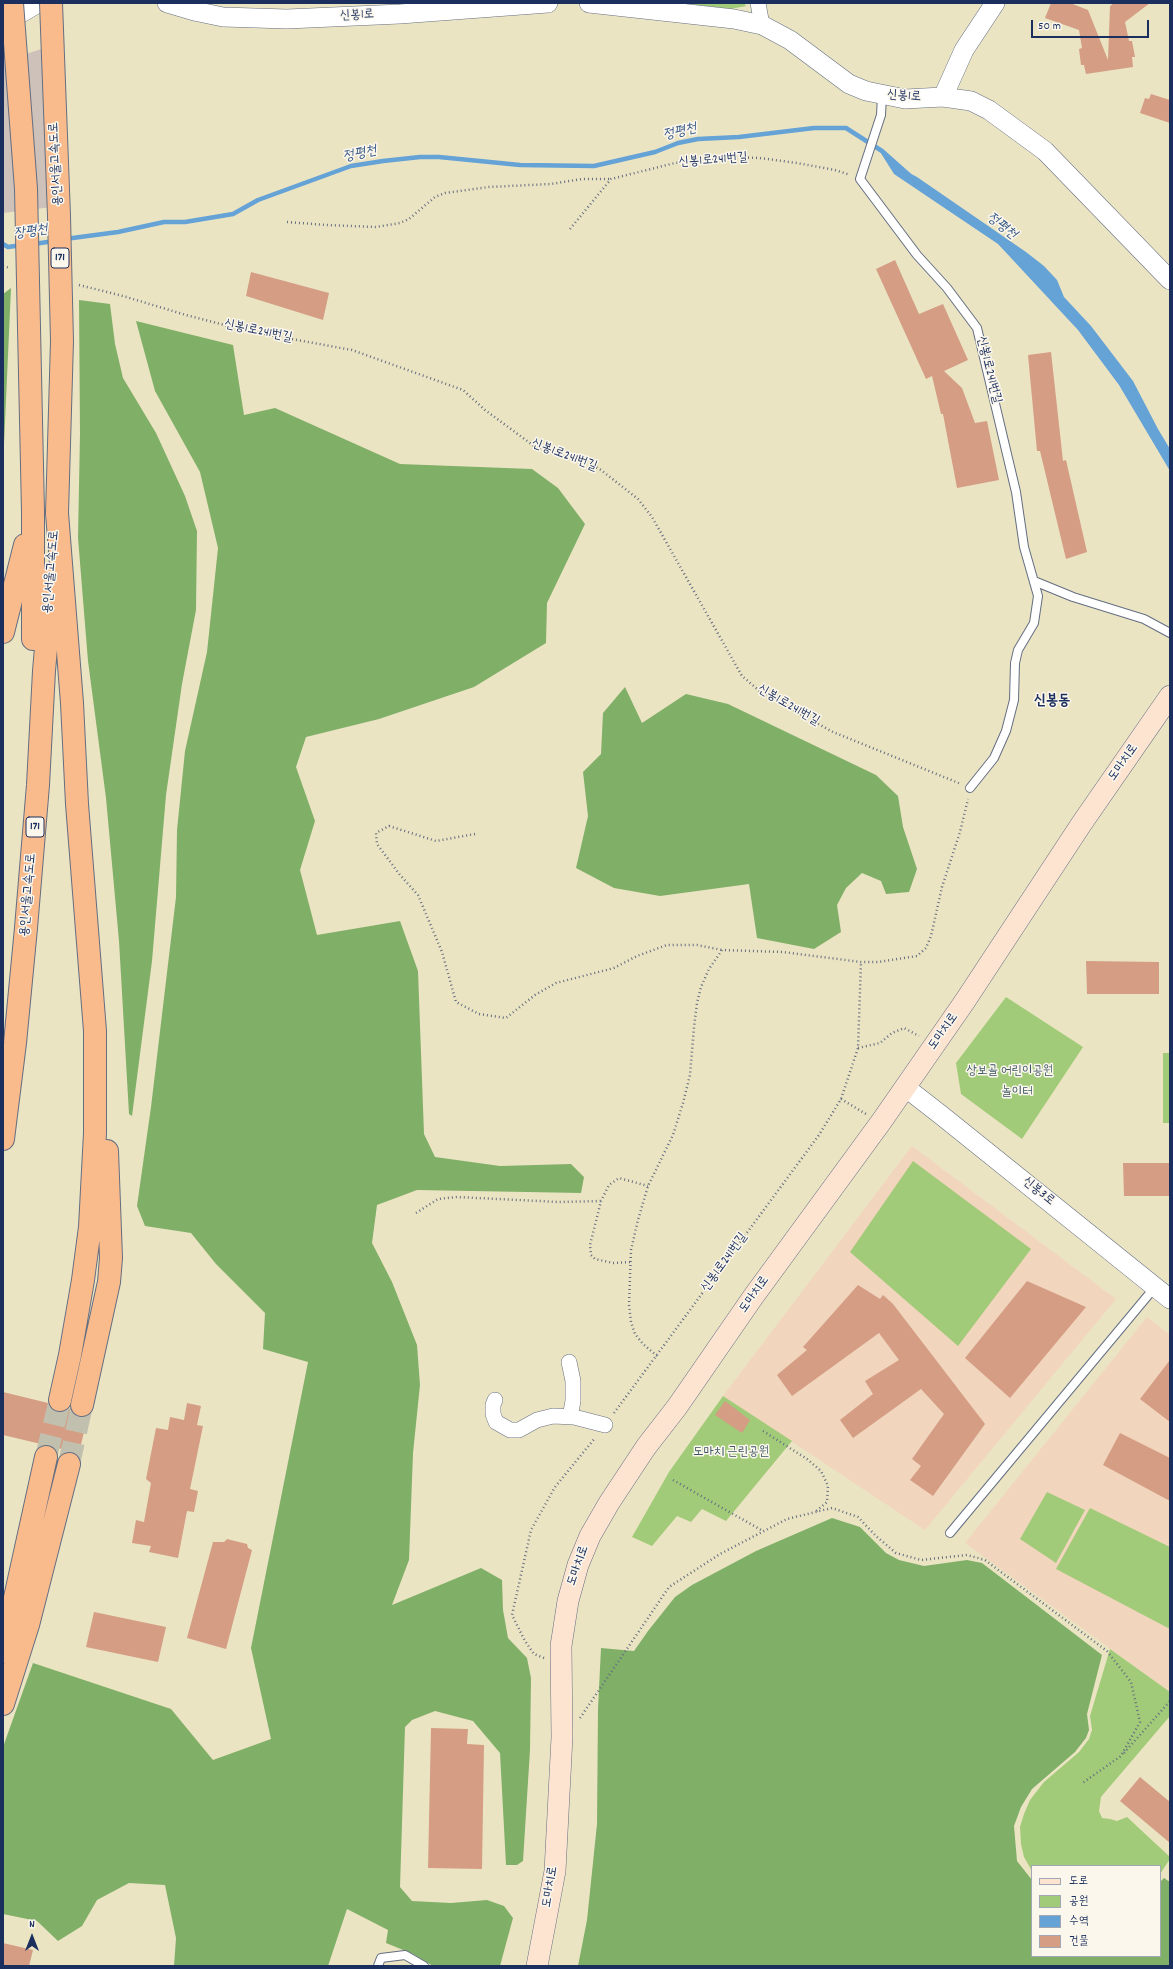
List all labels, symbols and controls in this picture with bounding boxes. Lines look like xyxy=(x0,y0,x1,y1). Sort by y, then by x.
street label: 신봉1로 xyxy=(340,7,374,25)
scale bar xyxy=(1033,12,1151,38)
text: 50 m xyxy=(1038,18,1061,35)
street label: 신봉1로 xyxy=(886,88,922,106)
water label: 정평천 xyxy=(662,121,698,145)
street label: 용인서울고속도로 xyxy=(47,122,67,206)
water label: 정평천 xyxy=(342,143,378,167)
street label: 신봉1로241번길 xyxy=(678,151,748,171)
water label: 정평천 xyxy=(983,210,1019,244)
water label: 장평천 xyxy=(13,222,49,244)
road number: 171 xyxy=(51,248,69,268)
street label: 신봉1로241번길 xyxy=(223,317,293,347)
street label: 신봉1로241번길 xyxy=(972,335,1004,405)
street label: 신봉1로241번길 xyxy=(529,436,599,476)
street label: 용인서울고속도로 xyxy=(41,530,63,614)
street label: 신봉1로241번길 xyxy=(754,682,822,730)
district label: 신봉동 xyxy=(1034,693,1070,711)
street label: 도마치로 xyxy=(1106,741,1142,785)
road number: 171 xyxy=(26,817,44,837)
street label: 용인서울고속도로 xyxy=(18,853,40,937)
street label: 도마치로 xyxy=(926,1010,962,1054)
park label: 상보골 어린이공원 xyxy=(967,1064,1053,1080)
park label: 놀이터 xyxy=(1001,1085,1033,1101)
street label: 신봉3로 xyxy=(1019,1174,1057,1210)
street label: 신봉1로241번길 xyxy=(698,1230,752,1296)
street label: 도마치로 xyxy=(737,1273,773,1317)
park label: 도마치 근린공원 xyxy=(693,1445,769,1461)
street label: 도마치로 xyxy=(565,1544,593,1588)
street label: 도마치로 xyxy=(540,1865,562,1909)
legend xyxy=(1031,1865,1161,1957)
text: 도로 xyxy=(1069,1873,1088,1890)
text: 공원 xyxy=(1069,1893,1088,1910)
text: 수역 xyxy=(1069,1913,1088,1930)
north arrow xyxy=(12,1917,52,1957)
text: N xyxy=(29,1917,35,1933)
text: 건물 xyxy=(1069,1933,1088,1950)

